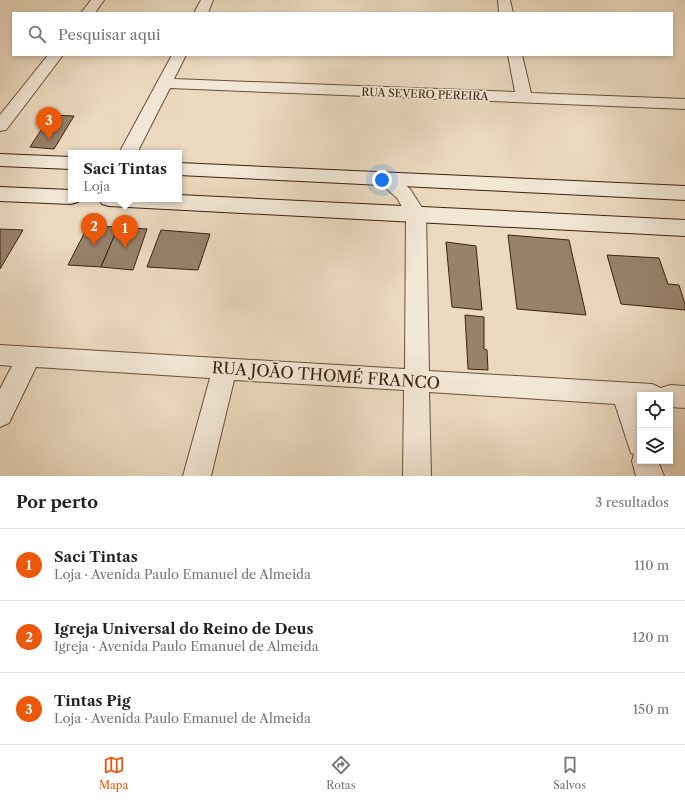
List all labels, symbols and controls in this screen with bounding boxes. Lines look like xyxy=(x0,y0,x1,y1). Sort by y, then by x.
search box xyxy=(12,12,673,56)
icon: search xyxy=(26,23,48,45)
text: Pesquisar aqui xyxy=(58,25,161,44)
street label: RUA SEVERO PEREIRA xyxy=(361,85,490,103)
pin: 3 xyxy=(36,107,62,140)
popup xyxy=(68,150,182,202)
text: Saci Tintas xyxy=(83,159,167,178)
your location xyxy=(372,170,392,190)
text: Loja xyxy=(83,178,110,194)
pin: 2 xyxy=(81,213,107,246)
pin: 1 xyxy=(112,215,138,248)
street label: RUA JOÃO THOMÉ FRANCO xyxy=(211,356,441,393)
map controls xyxy=(637,392,673,464)
button: locate xyxy=(637,392,673,428)
button: layers xyxy=(637,428,673,464)
text: Por perto xyxy=(16,492,98,512)
text: 3 resultados xyxy=(595,494,669,510)
text: Saci Tintas xyxy=(54,547,138,566)
text: 1 xyxy=(26,557,32,573)
text: 110 m xyxy=(634,557,669,573)
text: Loja · Avenida Paulo Emanuel de Almeida xyxy=(54,566,311,582)
text: Igreja Universal do Reino de Deus xyxy=(54,619,313,638)
text: 2 xyxy=(25,629,33,645)
text: 120 m xyxy=(632,629,669,645)
text: Igreja · Avenida Paulo Emanuel de Almeida xyxy=(54,638,319,654)
text: Tintas Pig xyxy=(54,691,131,710)
text: 3 xyxy=(25,701,33,717)
text: 150 m xyxy=(633,701,669,717)
text: Loja · Avenida Paulo Emanuel de Almeida xyxy=(54,710,311,726)
tab: Mapa xyxy=(99,754,128,792)
tab: Rotas xyxy=(326,754,355,792)
tab: Salvos xyxy=(553,754,586,792)

